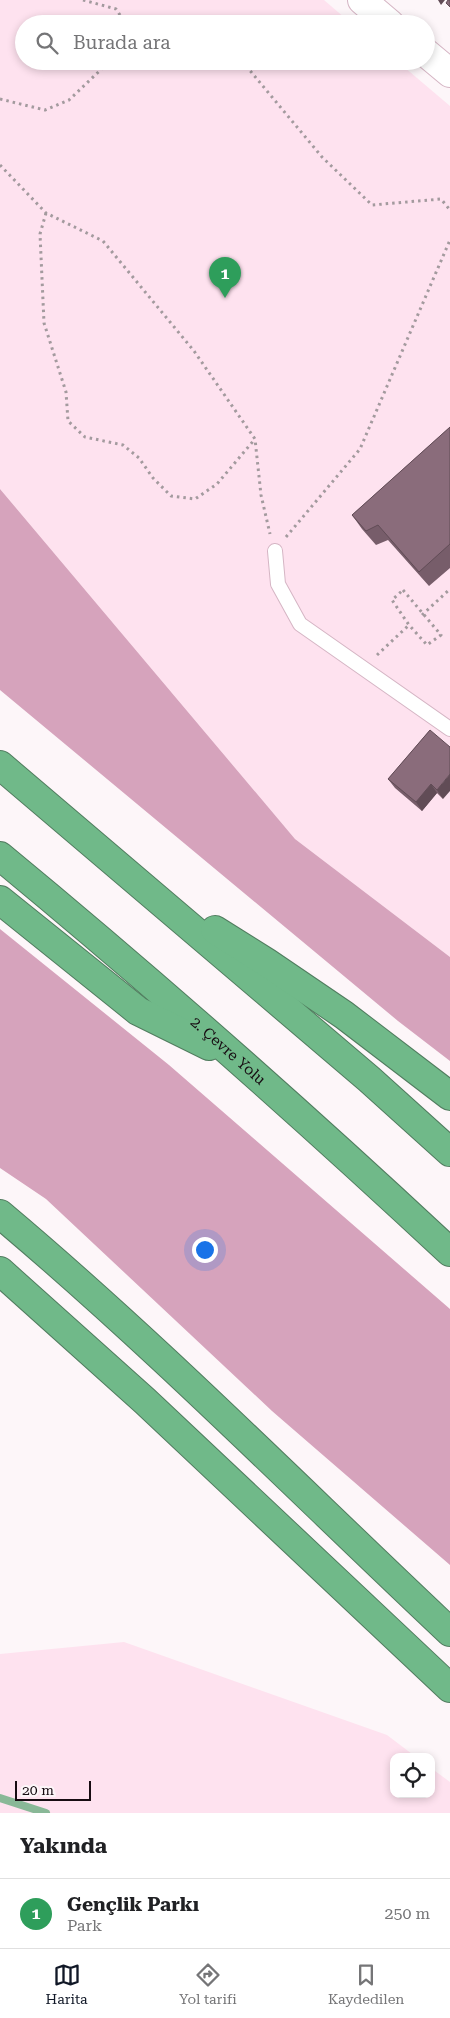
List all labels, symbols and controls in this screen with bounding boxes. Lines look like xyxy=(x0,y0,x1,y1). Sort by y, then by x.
search box xyxy=(15,15,435,70)
icon: search xyxy=(33,29,61,57)
text: Burada ara xyxy=(73,31,171,54)
pin: 1 xyxy=(209,257,241,298)
street label: 2. Çevre Yolu xyxy=(187,1013,270,1089)
your location xyxy=(192,1237,218,1263)
map controls xyxy=(390,1753,435,1798)
button: locate xyxy=(390,1753,435,1798)
scale bar xyxy=(15,1778,91,1801)
text: 20 m xyxy=(22,1782,54,1798)
text: Yakında xyxy=(20,1834,107,1858)
text: Gençlik Parkı xyxy=(67,1893,199,1916)
text: 1 xyxy=(32,1904,40,1923)
text: 250 m xyxy=(384,1904,430,1923)
text: Park xyxy=(67,1916,102,1935)
tab: Harita xyxy=(46,1961,88,2007)
tab: Yol tarifi xyxy=(179,1961,237,2007)
tab: Kaydedilen xyxy=(328,1961,404,2007)

